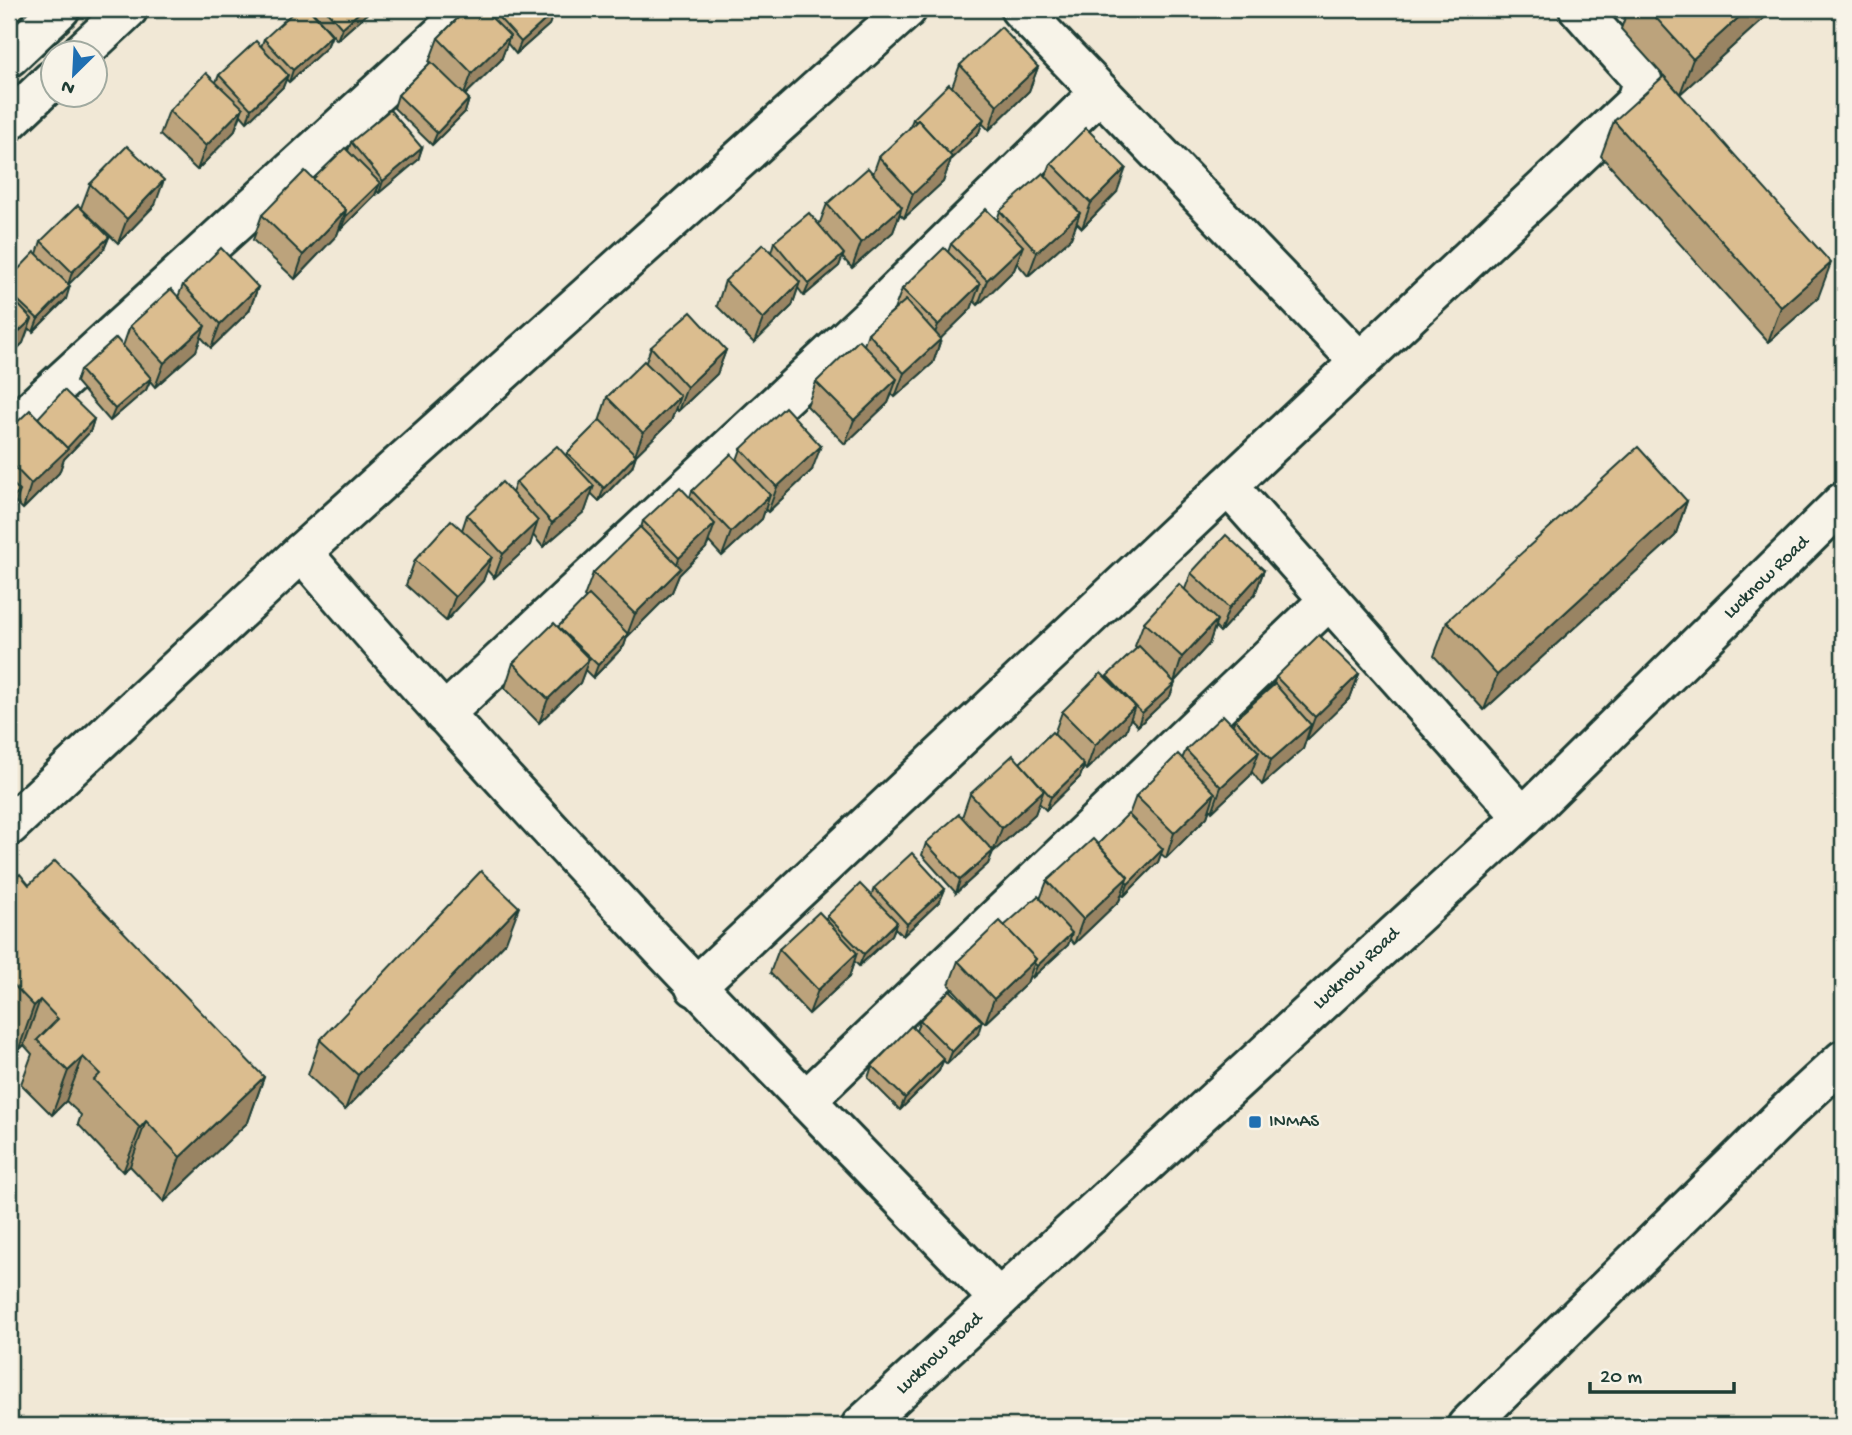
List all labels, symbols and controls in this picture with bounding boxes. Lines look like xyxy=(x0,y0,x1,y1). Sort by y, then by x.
north arrow xyxy=(38,38,108,108)
text: N xyxy=(58,73,79,99)
street label: Lucknow Road xyxy=(1719,530,1816,625)
street label: Lucknow Road xyxy=(1309,922,1407,1015)
place label: INMAS xyxy=(1269,1111,1319,1134)
marker: INMAS xyxy=(1247,1114,1263,1130)
street label: Lucknow Road xyxy=(892,1307,990,1400)
scale bar xyxy=(1590,1351,1733,1395)
text: 20 m xyxy=(1600,1366,1642,1391)

